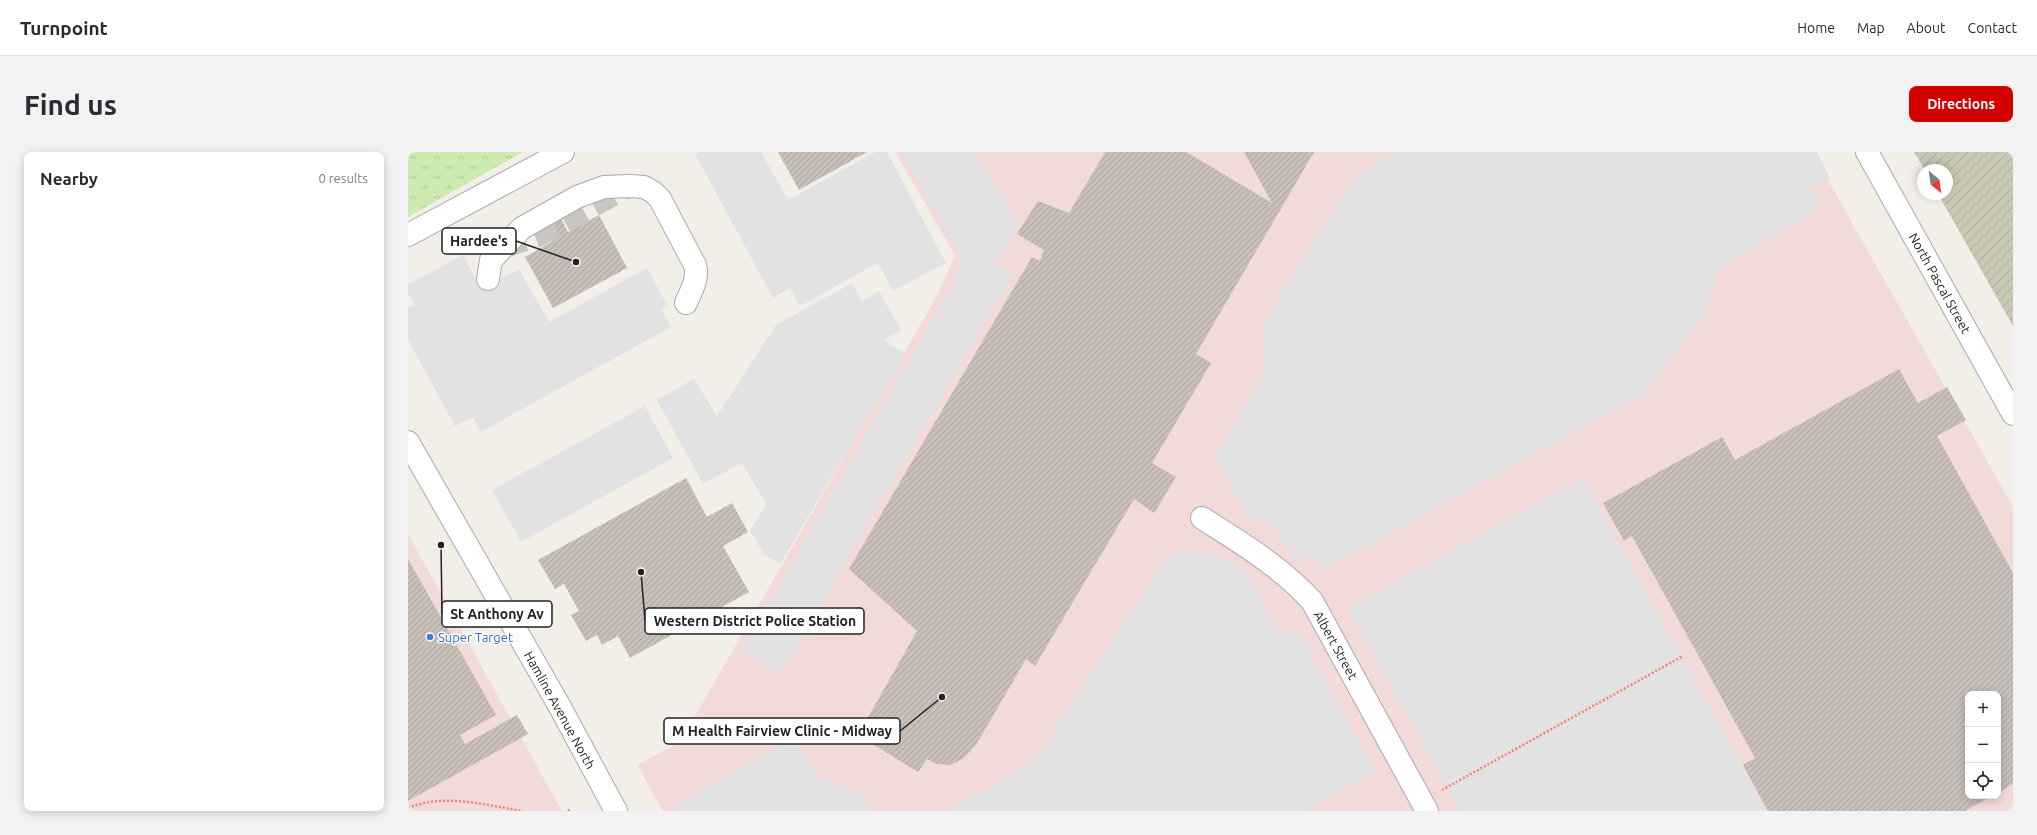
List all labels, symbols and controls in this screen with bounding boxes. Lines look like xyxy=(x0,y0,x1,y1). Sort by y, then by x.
text: Turnpoint xyxy=(20,17,108,39)
text: Home xyxy=(1797,20,1835,36)
text: Map xyxy=(1857,20,1885,36)
text: About xyxy=(1907,20,1946,36)
text: Contact xyxy=(1968,20,2017,36)
button: Directions xyxy=(1909,86,2013,122)
text: Find us xyxy=(24,89,117,120)
north arrow xyxy=(1917,164,1953,200)
text: Nearby xyxy=(40,169,98,188)
text: 0 results xyxy=(318,171,368,185)
callout: Hardee's xyxy=(442,228,516,254)
street label: North Pascal Street xyxy=(1907,230,1973,336)
text: Hardee's xyxy=(450,233,508,249)
callout: St Anthony Av xyxy=(442,601,552,627)
text: St Anthony Av xyxy=(450,606,544,622)
callout: Western District Police Station xyxy=(645,608,864,634)
street label: Albert Street xyxy=(1311,608,1361,682)
text: Western District Police Station xyxy=(654,613,856,629)
place label: Super Target xyxy=(438,630,513,644)
marker: Super Target xyxy=(425,632,435,642)
street label: Hamline Avenue North xyxy=(522,649,598,771)
map controls xyxy=(1965,691,2001,799)
button: + xyxy=(1965,691,2001,727)
callout: M Health Fairview Clinic - Midway xyxy=(664,718,900,744)
text: M Health Fairview Clinic - Midway xyxy=(672,723,893,739)
button: − xyxy=(1965,727,2001,763)
button: locate xyxy=(1965,763,2001,799)

